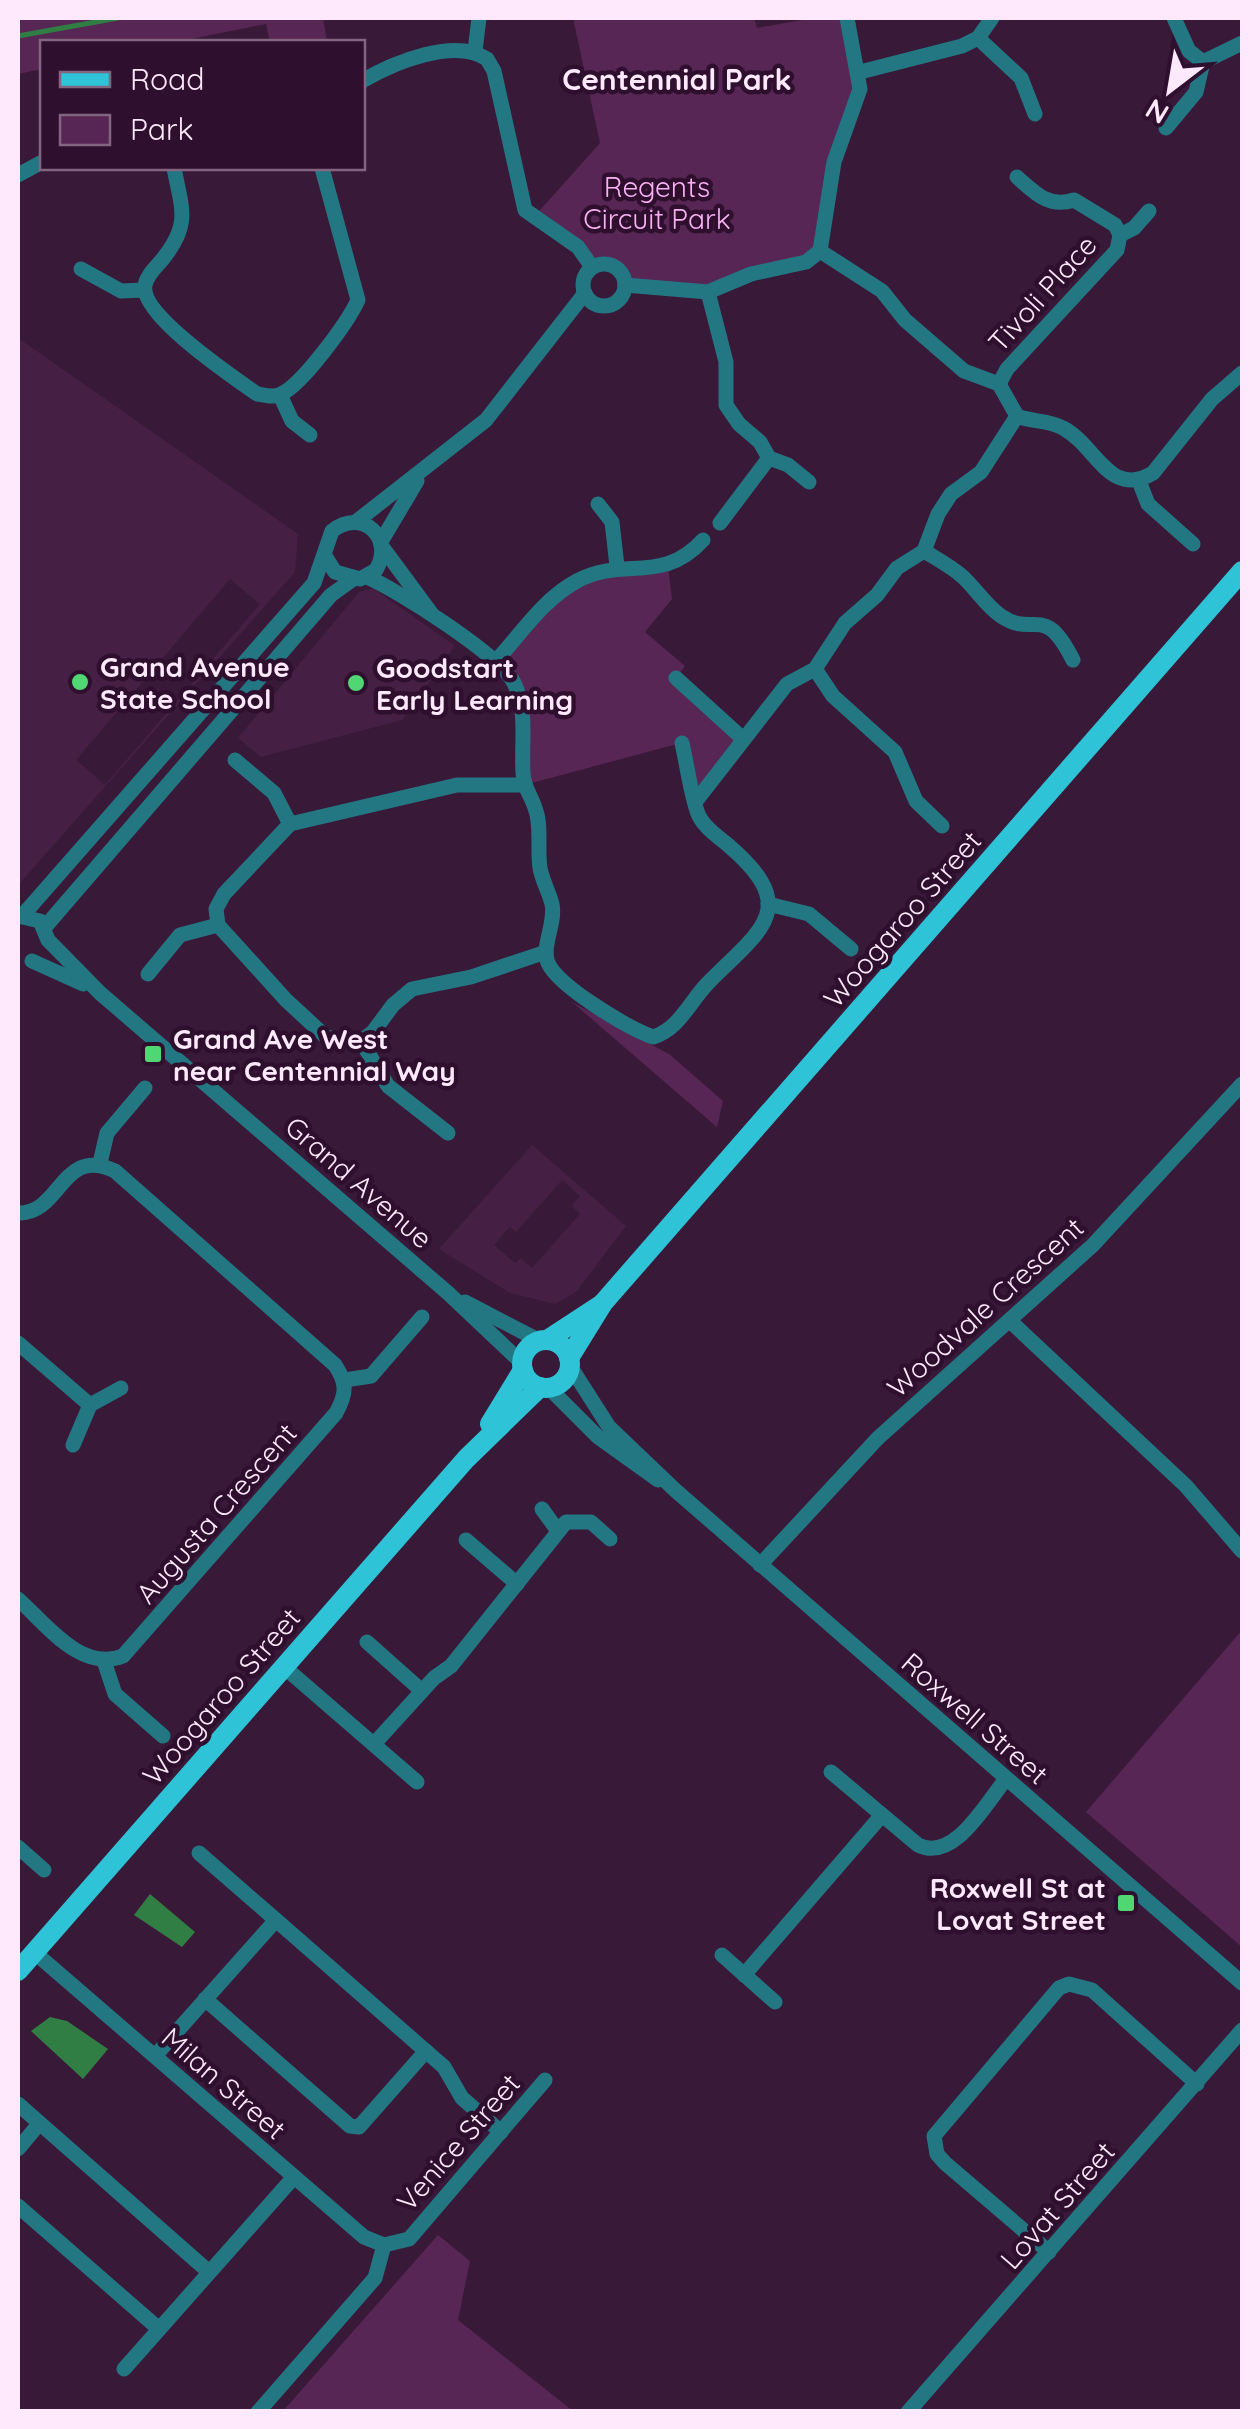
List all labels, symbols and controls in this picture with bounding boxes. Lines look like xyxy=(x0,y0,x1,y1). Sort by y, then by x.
legend xyxy=(40,40,365,170)
north arrow xyxy=(1120,40,1220,140)
text: Road xyxy=(130,60,204,98)
district label: Centennial Park xyxy=(562,60,792,98)
text: N xyxy=(1139,92,1175,132)
text: Park xyxy=(130,110,194,148)
park label: Regents Circuit Park xyxy=(583,169,731,236)
street label: Tivoli Place xyxy=(980,227,1104,359)
place label: Grand Avenue State School xyxy=(100,649,290,716)
place label: Goodstart Early Learning xyxy=(376,650,573,717)
marker: Grand Avenue State School xyxy=(69,671,91,693)
marker: Goodstart Early Learning xyxy=(345,672,367,694)
street label: Woogaroo Street xyxy=(816,823,988,1015)
place label: Grand Ave West near Centennial Way xyxy=(173,1021,456,1088)
marker: Grand Ave West near Centennial Way xyxy=(142,1043,164,1065)
street label: Grand Avenue xyxy=(278,1109,440,1255)
street label: Woodvale Crescent xyxy=(880,1210,1090,1404)
street label: Augusta Crescent xyxy=(128,1416,304,1610)
street label: Woogaroo Street xyxy=(135,1600,307,1792)
street label: Roxwell Street xyxy=(895,1645,1055,1791)
place label: Roxwell St at Lovat Street xyxy=(930,1870,1106,1937)
marker: Roxwell St at Lovat Street xyxy=(1115,1892,1137,1914)
street label: Milan Street xyxy=(155,2020,293,2146)
street label: Venice Street xyxy=(389,2066,527,2218)
street label: Lovat Street xyxy=(992,2134,1122,2276)

